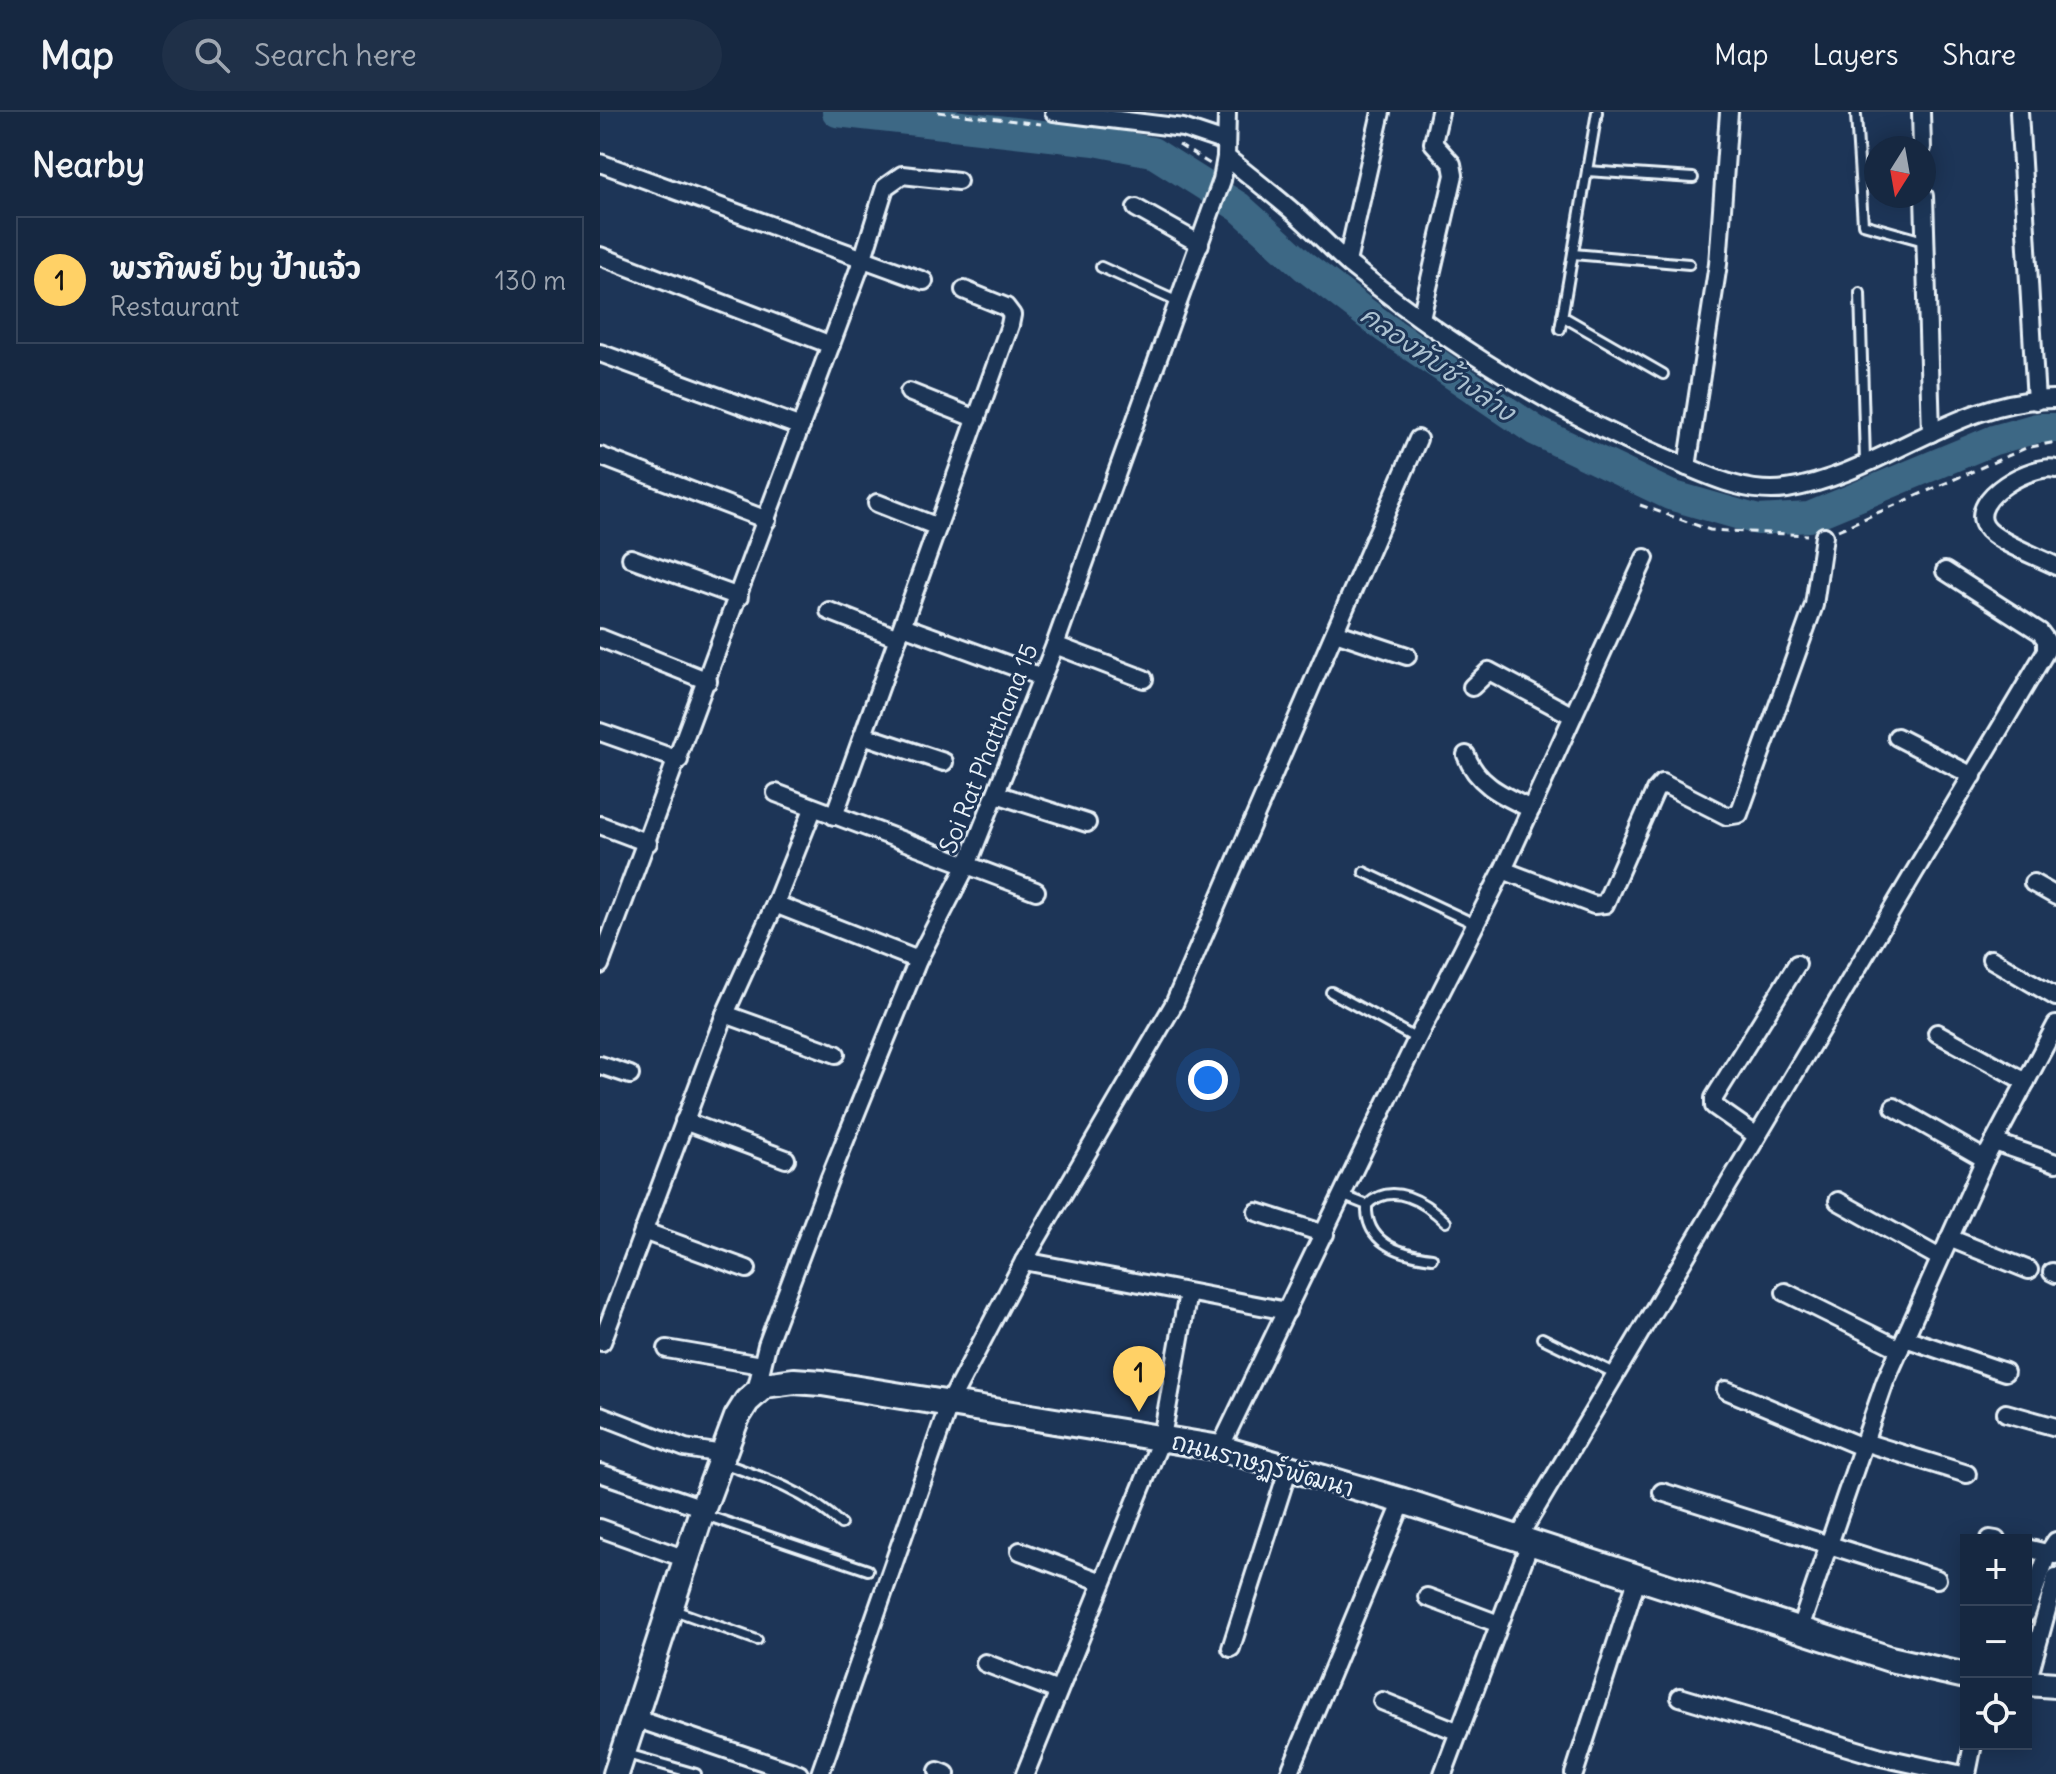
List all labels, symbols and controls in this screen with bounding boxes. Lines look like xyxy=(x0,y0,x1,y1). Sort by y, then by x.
search box xyxy=(162,19,722,91)
text: Map xyxy=(40,32,114,79)
icon: search xyxy=(190,33,234,77)
text: Search here xyxy=(254,36,417,74)
text: Map xyxy=(1714,37,1769,73)
text: Layers xyxy=(1813,37,1899,73)
text: Share xyxy=(1943,37,2016,73)
north arrow xyxy=(1864,136,1936,208)
text: Nearby xyxy=(32,143,145,186)
text: พรทิพย์ by ป้าแจ๋ว xyxy=(110,249,361,287)
text: 1 xyxy=(55,264,65,297)
text: 130 m xyxy=(495,264,566,297)
text: Restaurant xyxy=(110,290,239,323)
water label: คลองทับช้างล่าง xyxy=(1355,298,1523,429)
street label: Soi Rat Phatthana 15 xyxy=(932,639,1044,857)
your location xyxy=(1188,1060,1228,1100)
pin: 1 xyxy=(1113,1346,1165,1412)
street label: ถนนราษฏร์พัฒนา xyxy=(1168,1425,1357,1505)
map controls xyxy=(1960,1534,2032,1750)
button: + xyxy=(1960,1534,2032,1606)
button: − xyxy=(1960,1606,2032,1678)
button: locate xyxy=(1960,1678,2032,1750)

